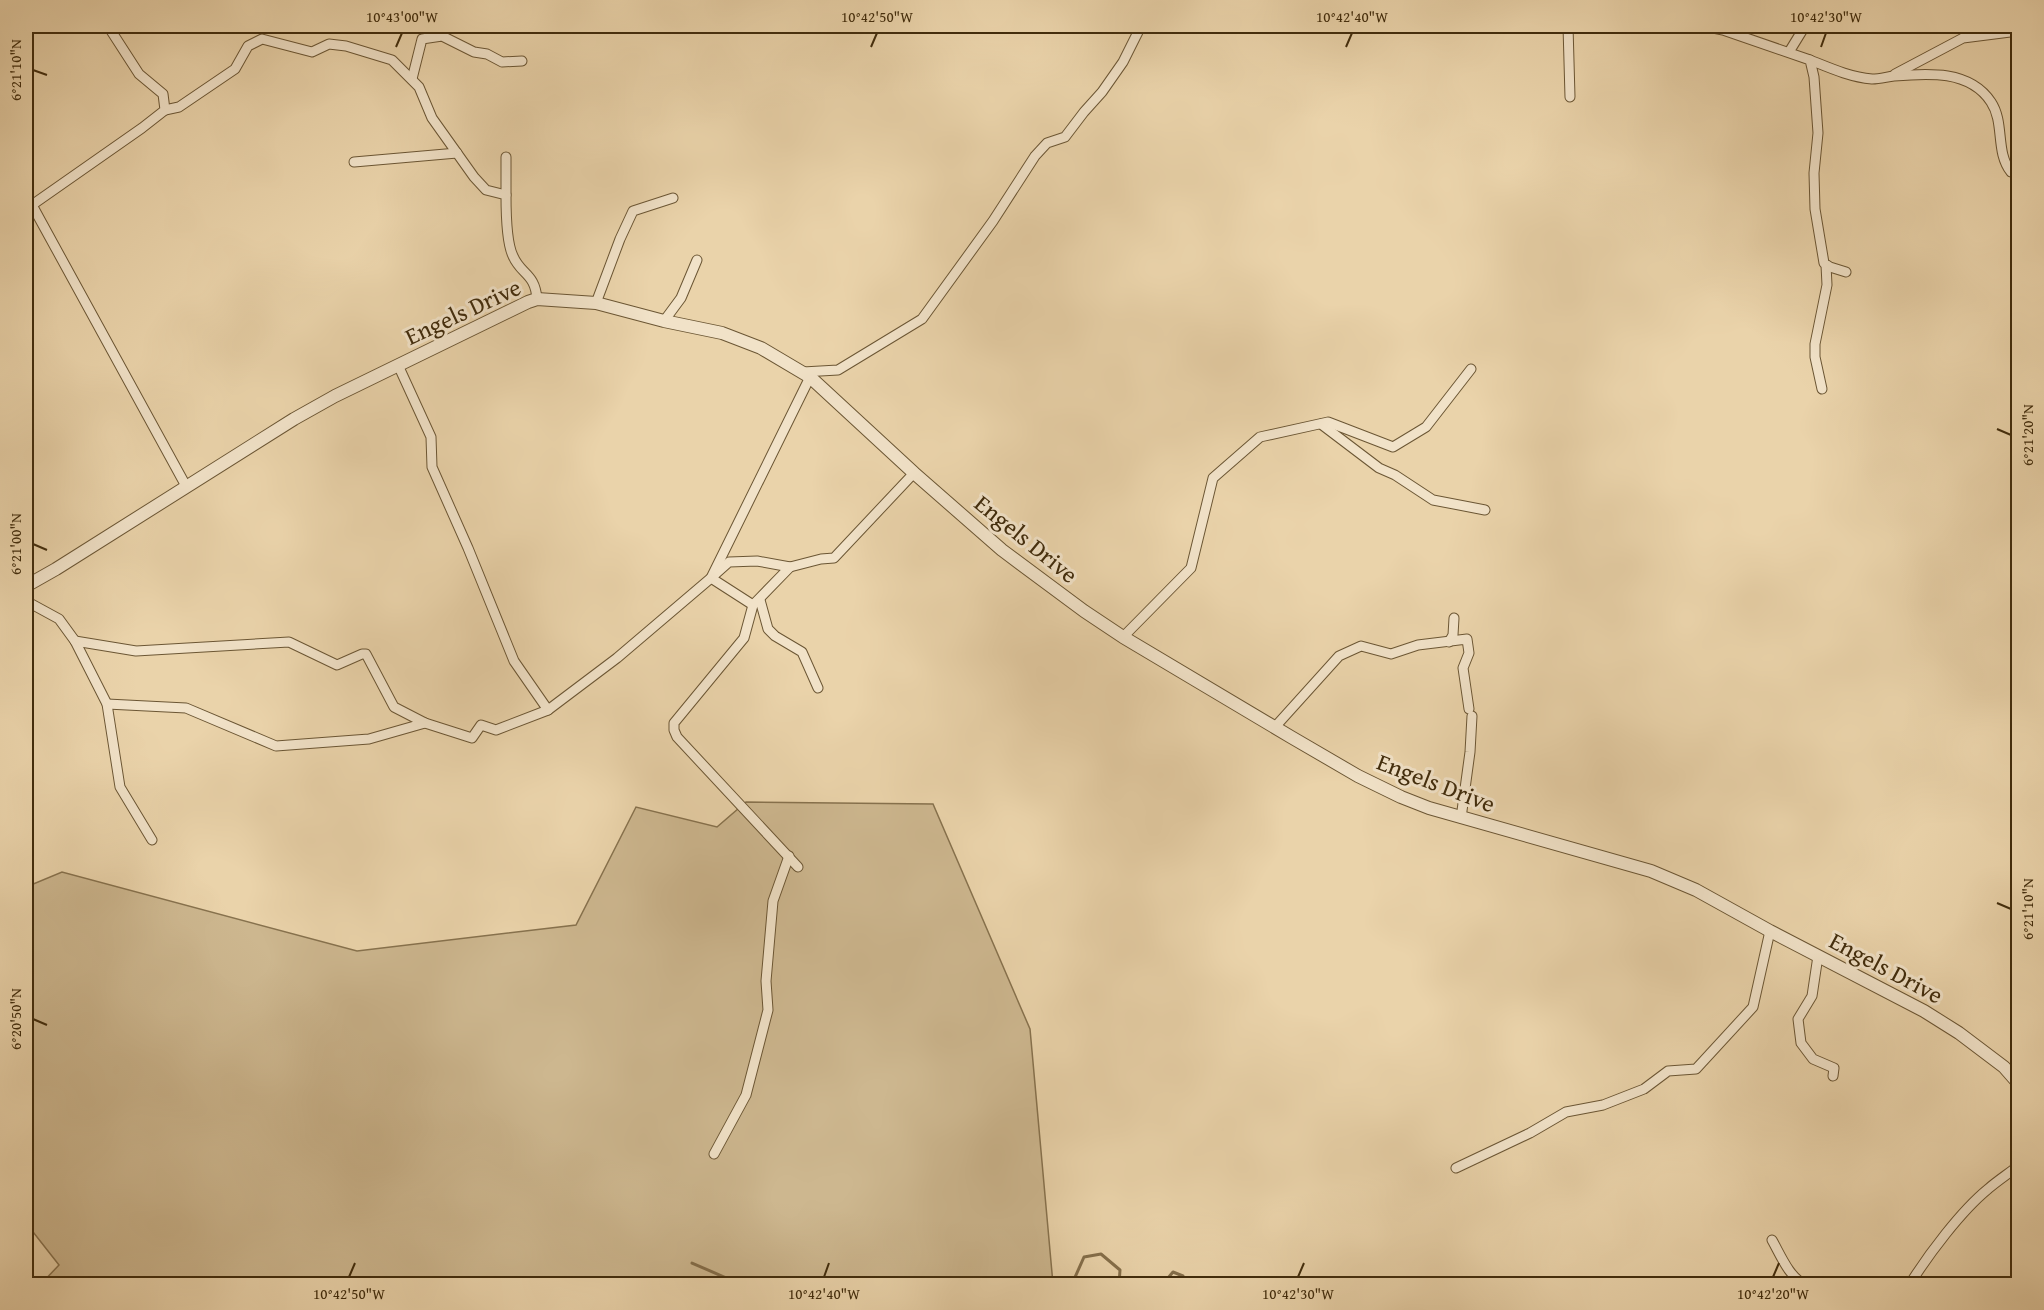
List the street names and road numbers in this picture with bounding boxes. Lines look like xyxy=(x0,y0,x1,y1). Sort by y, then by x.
street label: Engels Drive xyxy=(399,269,526,354)
street label: Engels Drive xyxy=(967,486,1086,591)
street label: Engels Drive xyxy=(1372,744,1500,821)
street label: Engels Drive xyxy=(1823,923,1949,1012)

